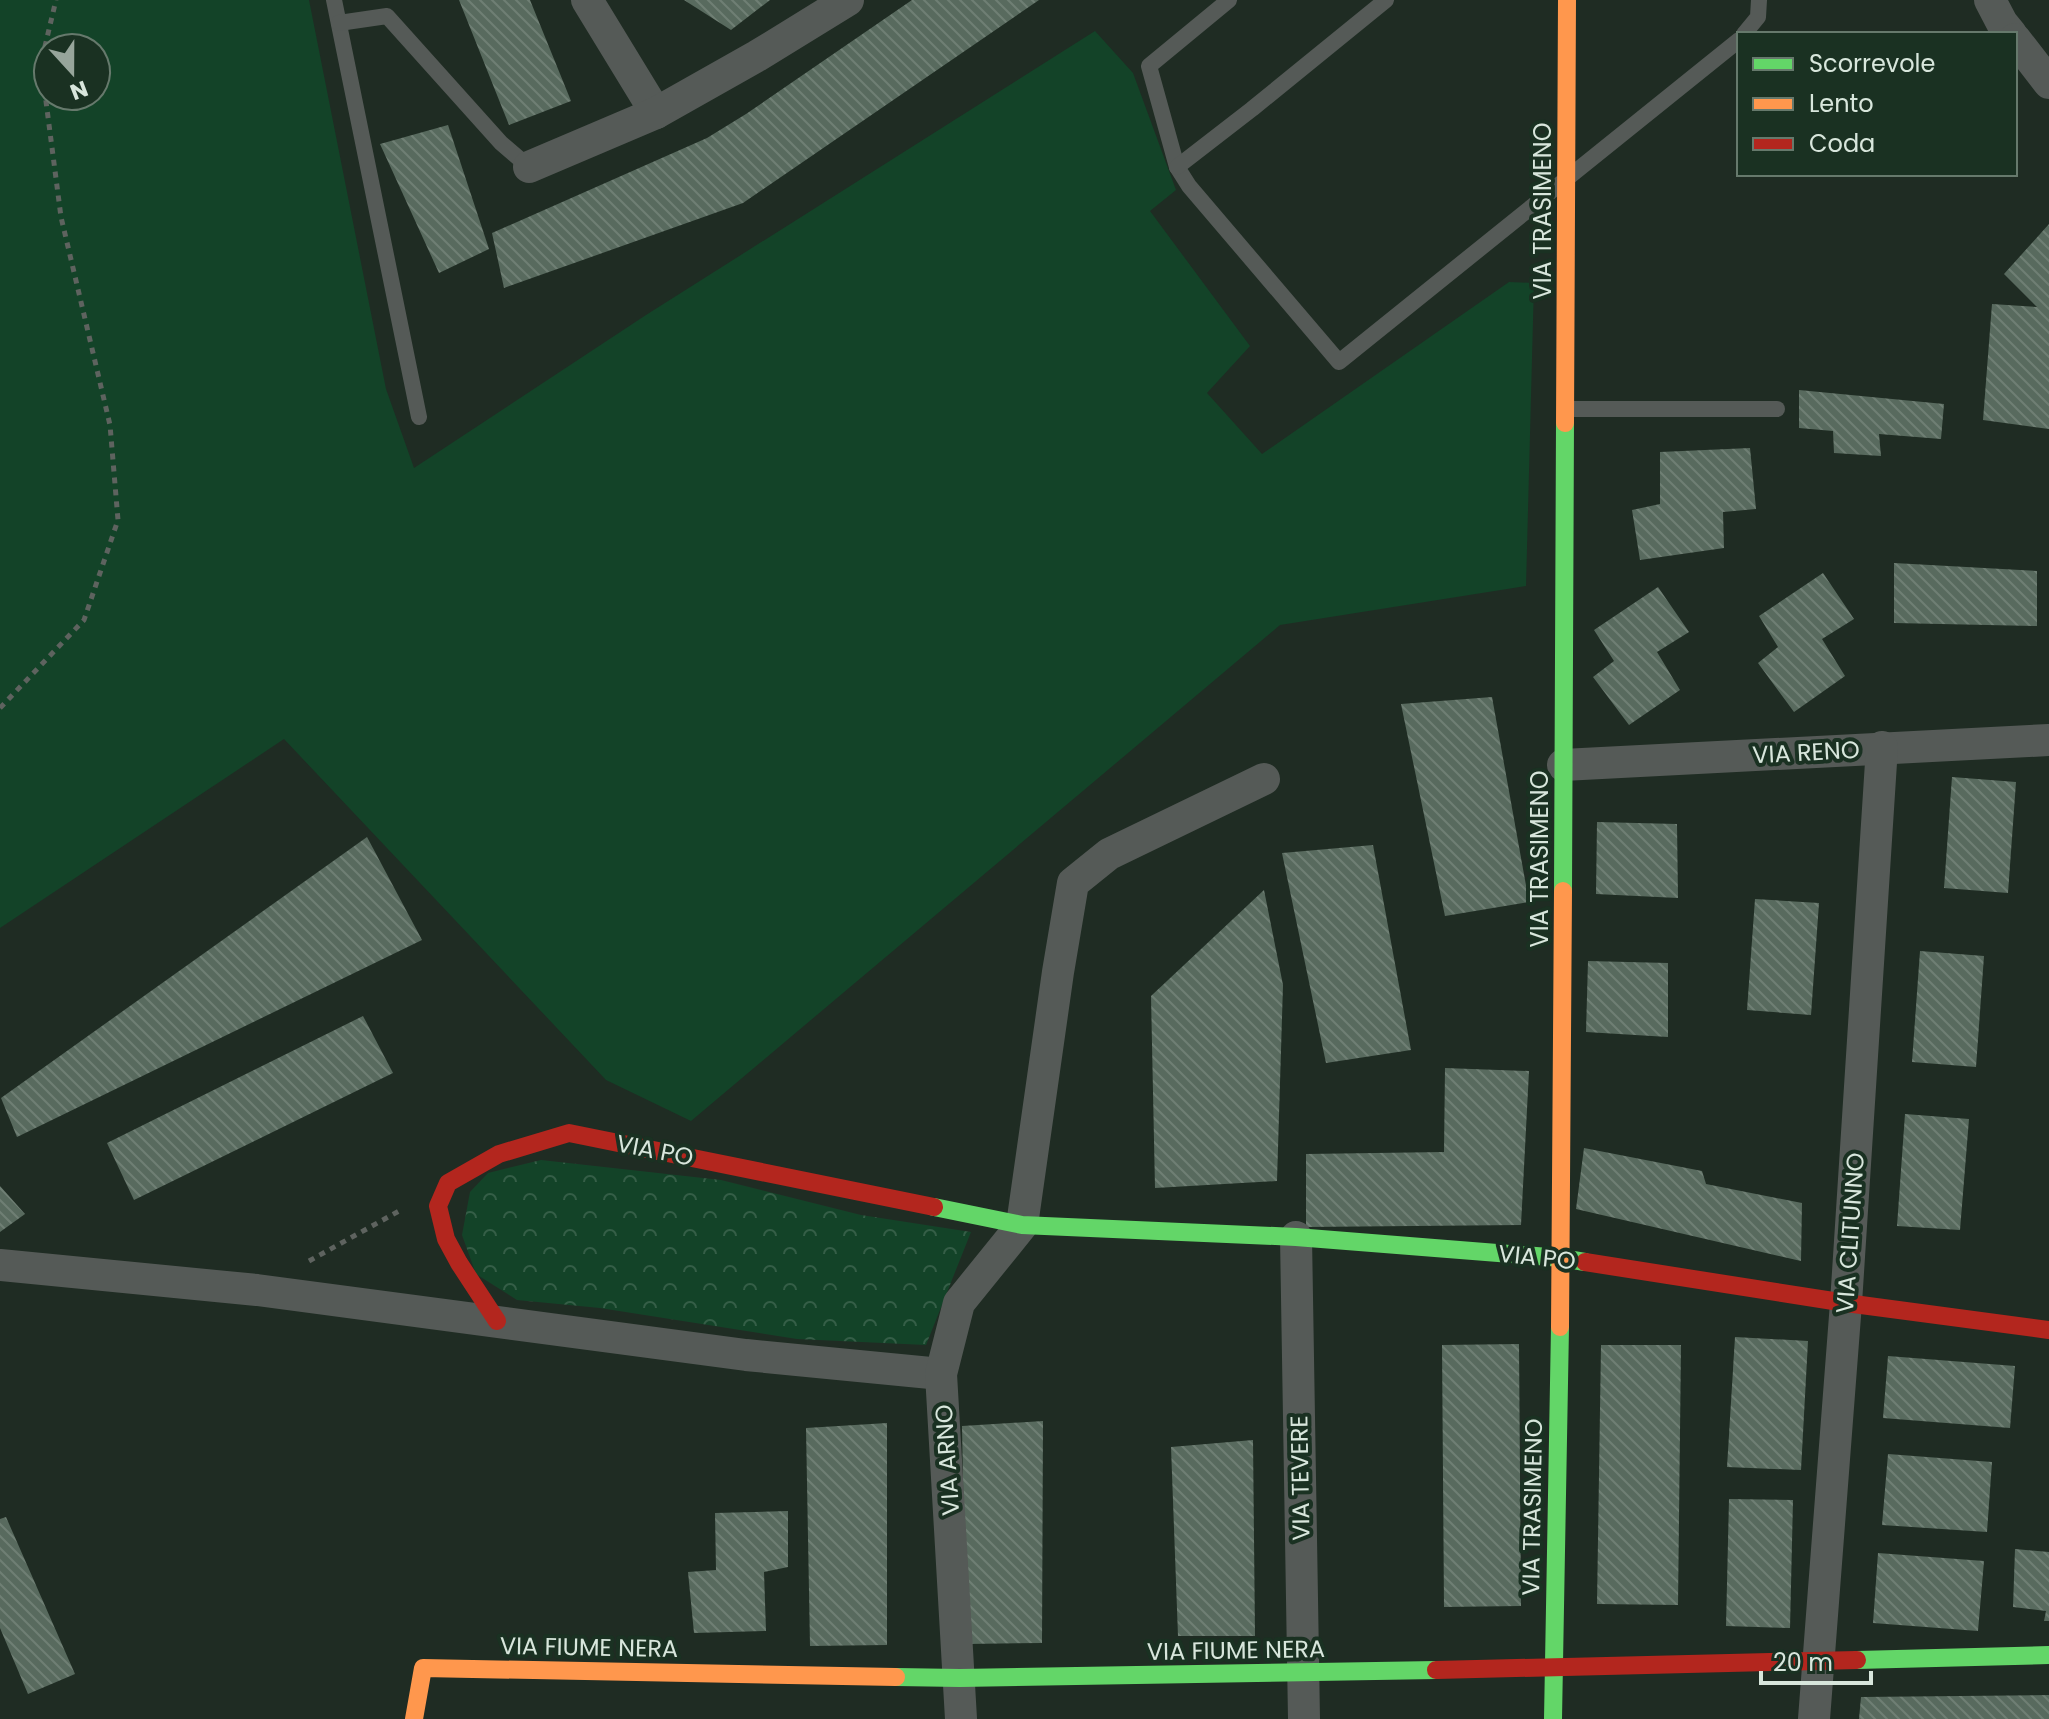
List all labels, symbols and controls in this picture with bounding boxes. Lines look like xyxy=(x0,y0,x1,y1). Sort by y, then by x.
north arrow xyxy=(32,32,112,112)
legend xyxy=(1737,32,2017,176)
text: Scorrevole xyxy=(1809,47,1935,80)
text: N xyxy=(66,73,92,108)
text: Lento xyxy=(1809,87,1874,120)
street label: VIA TRASIMENO xyxy=(1526,122,1559,300)
text: Coda xyxy=(1809,127,1875,160)
street label: VIA RENO xyxy=(1752,733,1860,771)
street label: VIA TRASIMENO xyxy=(1523,770,1556,948)
street label: VIA PO xyxy=(614,1126,696,1174)
street label: VIA CLITUNNO xyxy=(1828,1151,1872,1315)
street label: VIA PO xyxy=(1497,1237,1577,1277)
street label: VIA ARNO xyxy=(927,1403,967,1517)
street label: VIA TEVERE xyxy=(1282,1415,1318,1541)
street label: VIA TRASIMENO xyxy=(1514,1418,1550,1596)
street label: VIA FIUME NERA xyxy=(500,1629,678,1665)
street label: VIA FIUME NERA xyxy=(1147,1632,1325,1668)
scale bar xyxy=(1761,1635,1871,1685)
text: 20 m xyxy=(1773,1646,1833,1679)

